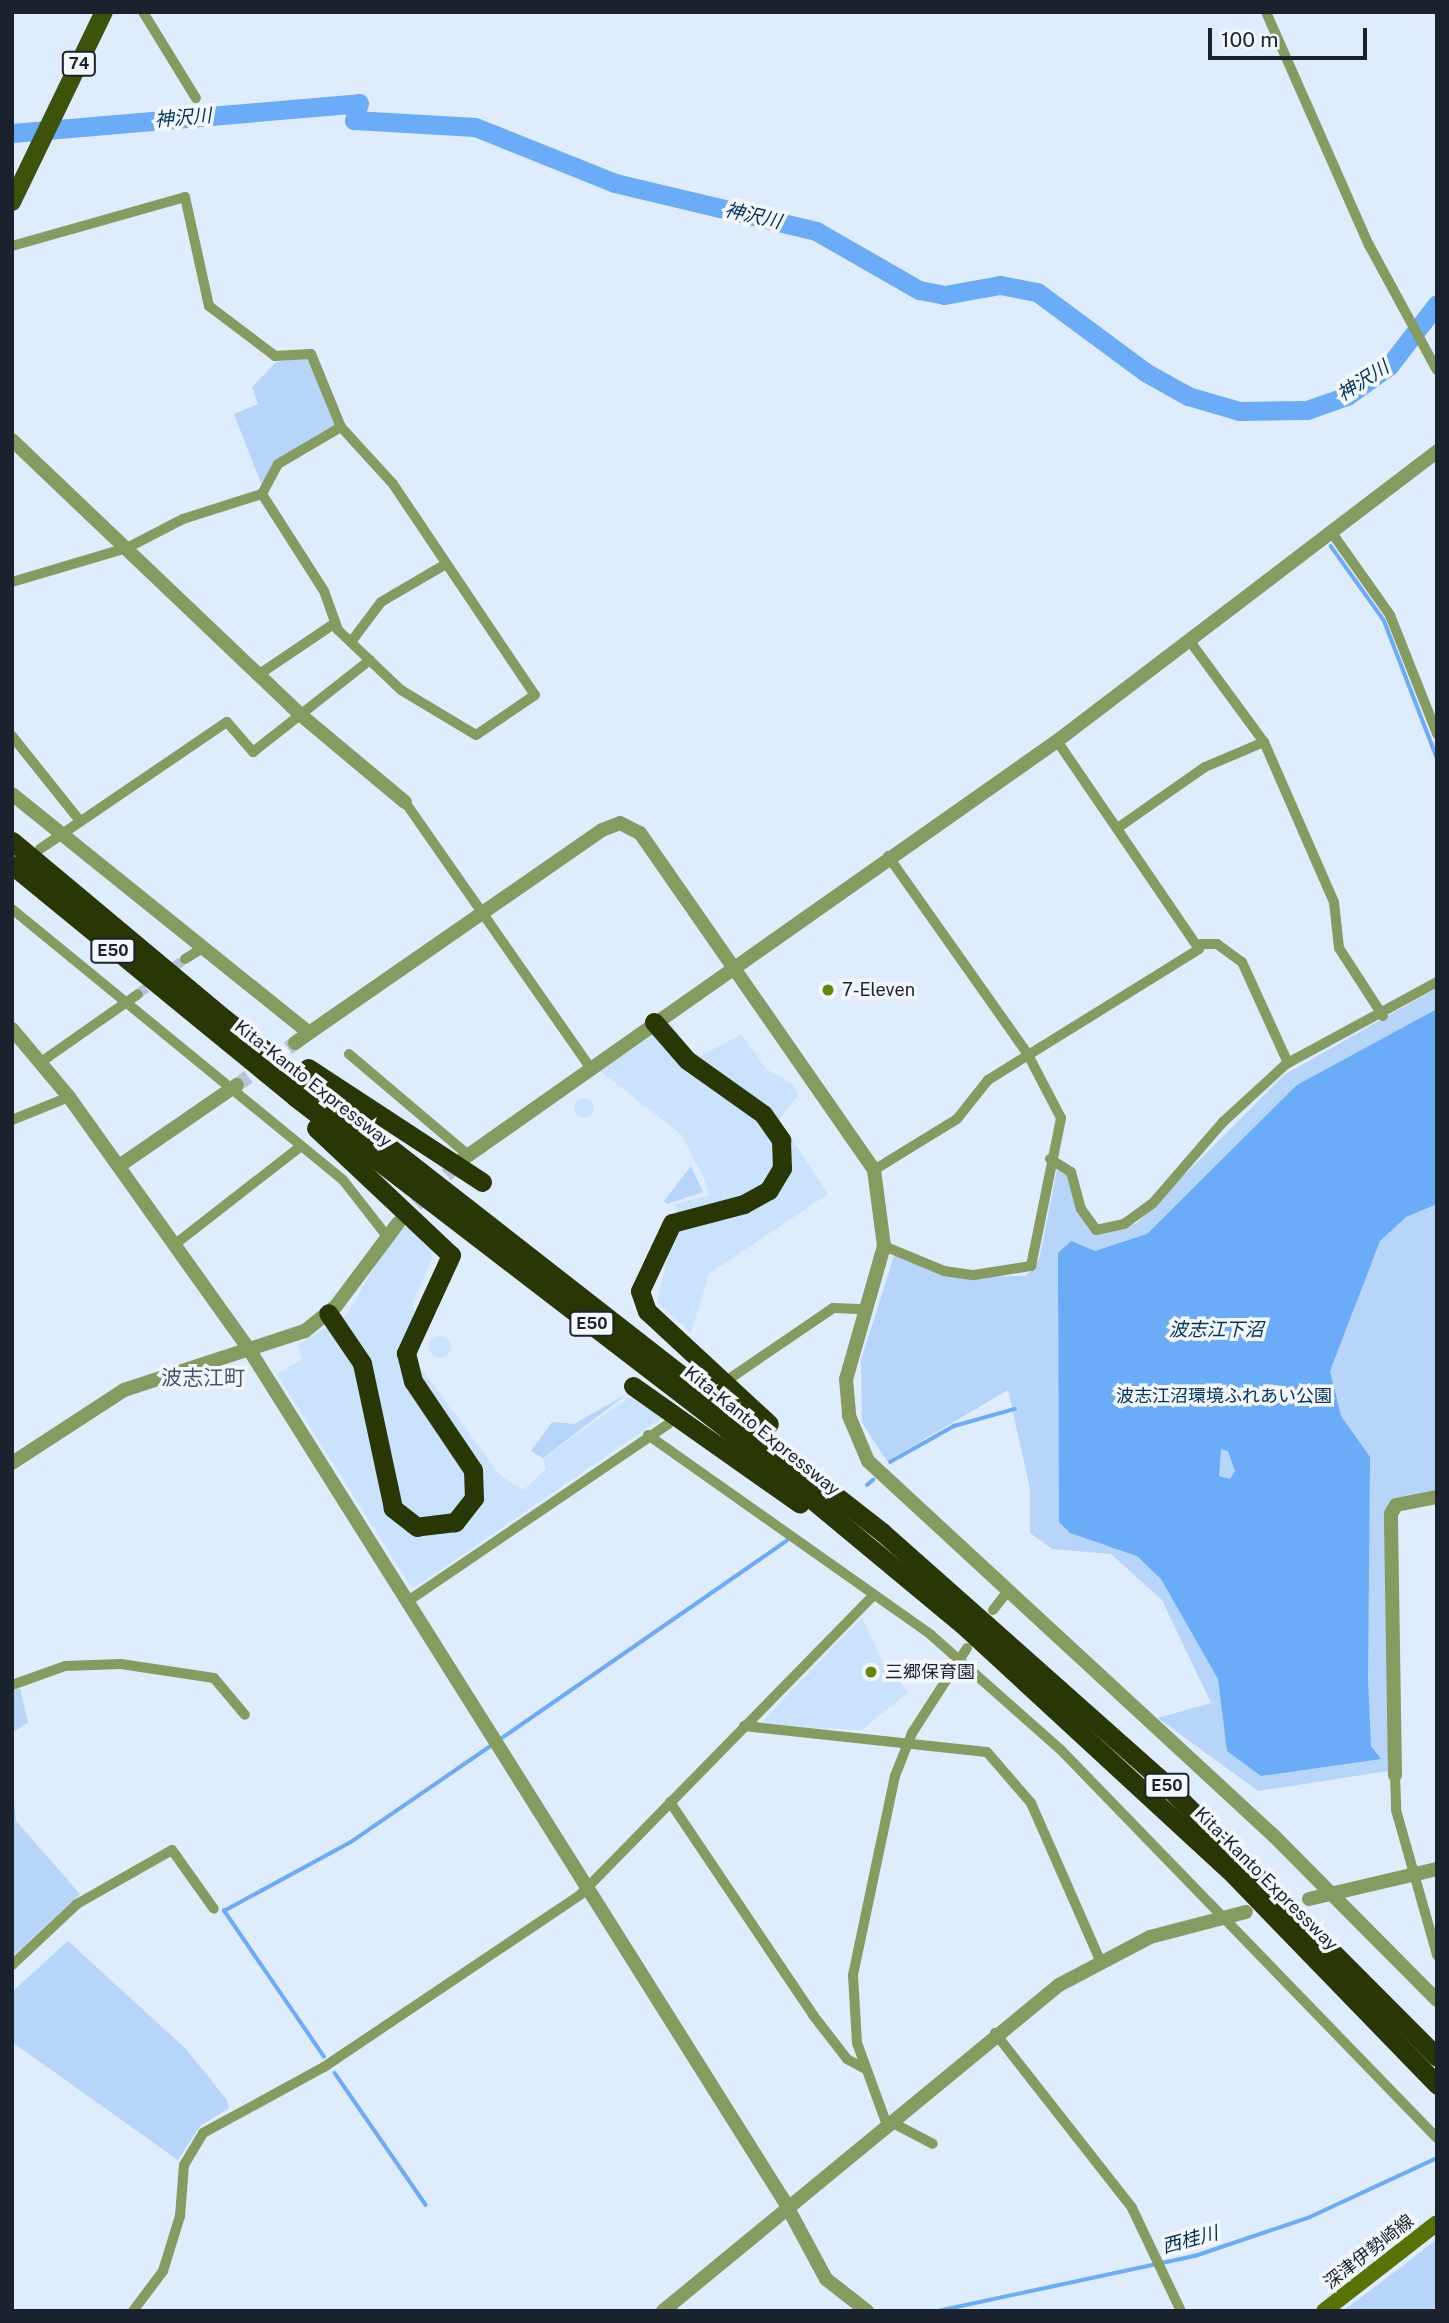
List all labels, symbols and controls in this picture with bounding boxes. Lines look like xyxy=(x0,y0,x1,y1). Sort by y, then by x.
scale bar xyxy=(1211,14,1370,58)
text: 100 m xyxy=(1221,27,1278,52)
road number: 74 xyxy=(62,52,96,76)
water label: 神沢川 xyxy=(154,104,212,132)
water label: 神沢川 xyxy=(723,198,783,234)
water label: 神沢川 xyxy=(1333,356,1393,406)
road number: E50 xyxy=(90,939,136,964)
place label: 7-Eleven xyxy=(842,979,915,1001)
marker: 7-Eleven xyxy=(820,982,836,998)
street label: Kita-Kanto Expressway xyxy=(230,1016,396,1152)
road number: E50 xyxy=(569,1312,615,1336)
water label: 波志江下沼 xyxy=(1169,1319,1263,1341)
street label: Kita-Kanto Expressway xyxy=(680,1362,844,1500)
district label: 波志江町 xyxy=(161,1365,245,1391)
park label: 波志江沼環境ふれあい公園 xyxy=(1116,1385,1332,1407)
place label: 三郷保育園 xyxy=(885,1661,975,1683)
marker: 三郷保育園 xyxy=(863,1664,879,1680)
road number: E50 xyxy=(1144,1774,1190,1798)
street label: Kita-Kanto Expressway xyxy=(1190,1803,1342,1955)
street label: 深津伊勢崎線 xyxy=(1320,2210,1418,2294)
water label: 西桂川 xyxy=(1160,2222,1220,2258)

